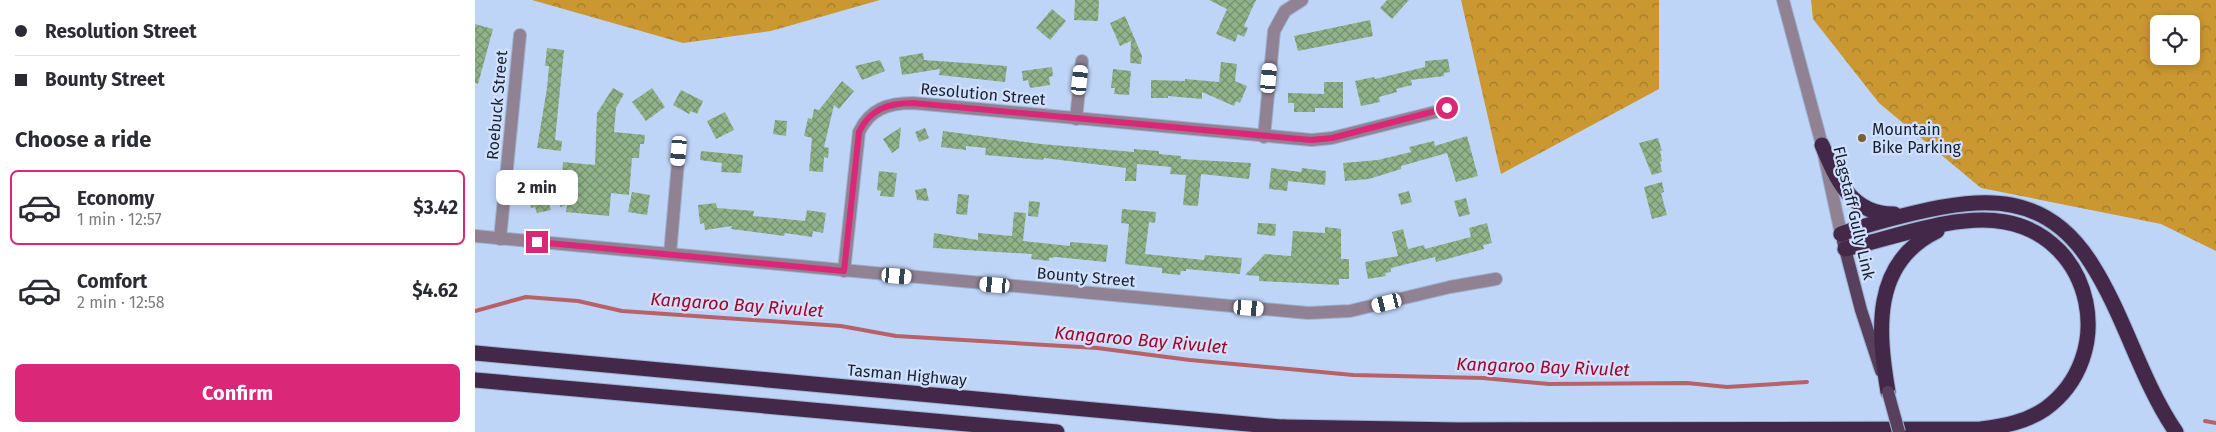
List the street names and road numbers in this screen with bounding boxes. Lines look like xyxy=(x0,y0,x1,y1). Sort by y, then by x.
street label: Roebuck Street xyxy=(483,49,511,161)
street label: Resolution Street xyxy=(920,79,1047,109)
street label: Flagstaff Gully Link xyxy=(1829,144,1879,282)
street label: Bounty Street xyxy=(1036,263,1136,291)
street label: Tasman Highway xyxy=(846,360,968,390)

